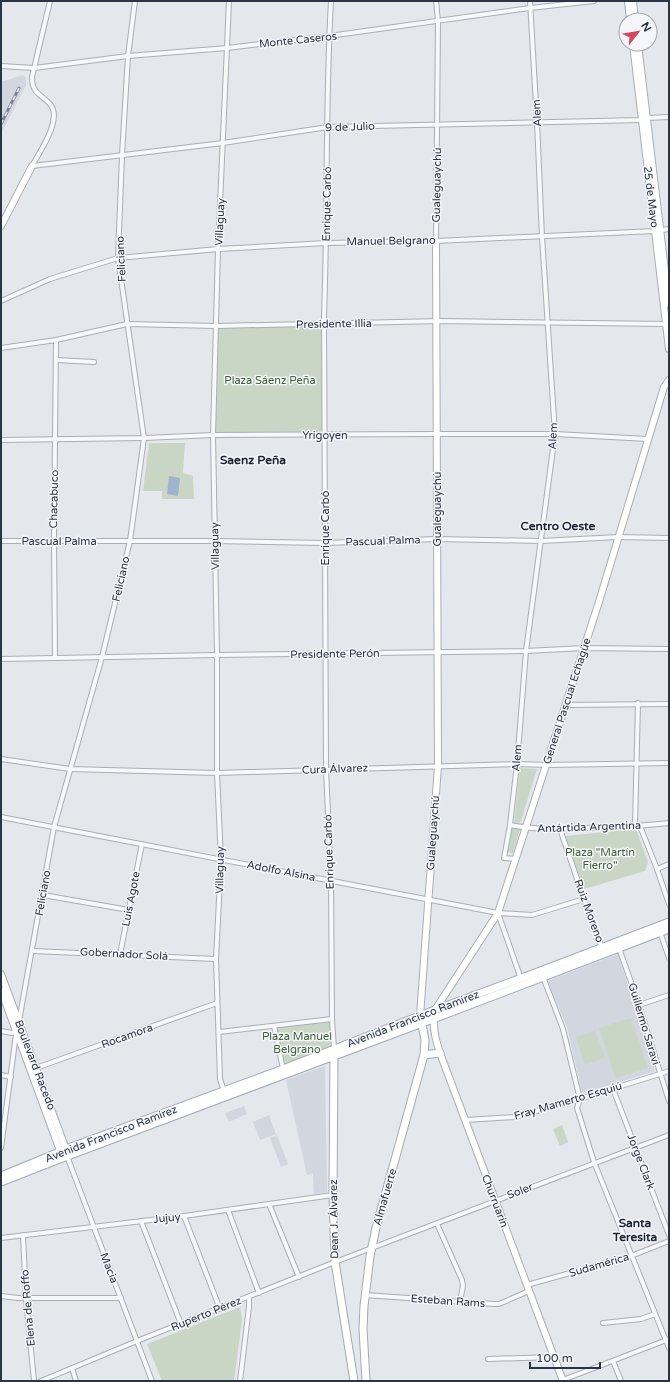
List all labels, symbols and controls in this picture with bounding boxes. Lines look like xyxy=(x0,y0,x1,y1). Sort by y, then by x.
north arrow xyxy=(618,12,658,52)
text: N xyxy=(638,20,654,34)
street label: Monte Caseros xyxy=(258,29,338,51)
street label: Alem xyxy=(530,99,544,127)
street label: 9 de Julio xyxy=(325,120,375,134)
street label: Gualeguaychú xyxy=(430,147,444,223)
street label: 25 de Mayo xyxy=(641,165,661,229)
street label: Enrique Carbó xyxy=(320,166,334,242)
street label: Villaguay xyxy=(212,198,228,246)
street label: Manuel Belgrano xyxy=(346,234,436,248)
street label: Feliciano xyxy=(113,235,129,282)
street label: Presidente Illia xyxy=(296,317,372,331)
park label: Plaza Sáenz Peña xyxy=(224,374,316,387)
street label: Alem xyxy=(546,422,560,450)
street label: Yrigoyen xyxy=(302,429,348,442)
district label: Saenz Peña xyxy=(220,453,286,467)
street label: Chacabuco xyxy=(47,469,61,528)
street label: Gualeguaychú xyxy=(431,472,444,546)
street label: Enrique Carbó xyxy=(319,490,332,566)
district label: Centro Oeste xyxy=(521,519,596,533)
street label: Villaguay xyxy=(208,522,222,570)
street label: Pascual Palma xyxy=(345,533,421,549)
street label: Pascual Palma xyxy=(21,535,97,548)
street label: Feliciano xyxy=(109,555,133,603)
street label: General Pascual Echagüe xyxy=(540,636,594,766)
street label: Presidente Perón xyxy=(290,647,380,661)
street label: Alem xyxy=(509,744,525,772)
street label: Cura Álvarez xyxy=(302,760,369,777)
street label: Gualeguaychú xyxy=(424,795,442,871)
street label: Enrique Carbó xyxy=(321,814,337,890)
street label: Antártida Argentina xyxy=(537,819,641,835)
street label: Villaguay xyxy=(213,846,227,894)
park label: Plaza "Martín Fierro" xyxy=(565,846,635,872)
street label: Adolfo Alsina xyxy=(246,858,316,884)
street label: Feliciano xyxy=(33,869,53,917)
street label: Luis Agote xyxy=(119,870,143,928)
street label: Ruiz Moreno xyxy=(572,878,607,945)
street label: Gobernador Solá xyxy=(80,945,168,963)
street label: Guillermo Saravi xyxy=(625,981,663,1067)
street label: Avenida Francisco Ramírez xyxy=(345,988,481,1050)
street label: Boulevard Racedo xyxy=(12,1018,58,1112)
street label: Rocamora xyxy=(100,1021,154,1051)
park label: Plaza Manuel Belgrano xyxy=(262,1030,332,1056)
street label: Fray Mamerto Esquiú xyxy=(512,1079,624,1123)
street label: Avenida Francisco Ramírez xyxy=(43,1103,179,1165)
street label: Jorge Clark xyxy=(624,1132,658,1192)
street label: Almafuerte xyxy=(371,1167,399,1227)
street label: Churruarín xyxy=(479,1173,511,1229)
street label: Dean J. Álvarez xyxy=(326,1179,341,1259)
street label: Soler xyxy=(505,1180,535,1202)
street label: Jujuy xyxy=(153,1210,181,1226)
district label: Santa Teresita xyxy=(612,1216,658,1244)
street label: Sudamérica xyxy=(567,1250,631,1280)
street label: Macia xyxy=(97,1251,121,1285)
street label: Elena de Roffo xyxy=(18,1269,38,1347)
street label: Esteban Rams xyxy=(410,1292,486,1310)
street label: Ruperto Pérez xyxy=(169,1294,244,1334)
scale bar xyxy=(530,1344,600,1370)
text: 100 m xyxy=(536,1351,573,1365)

